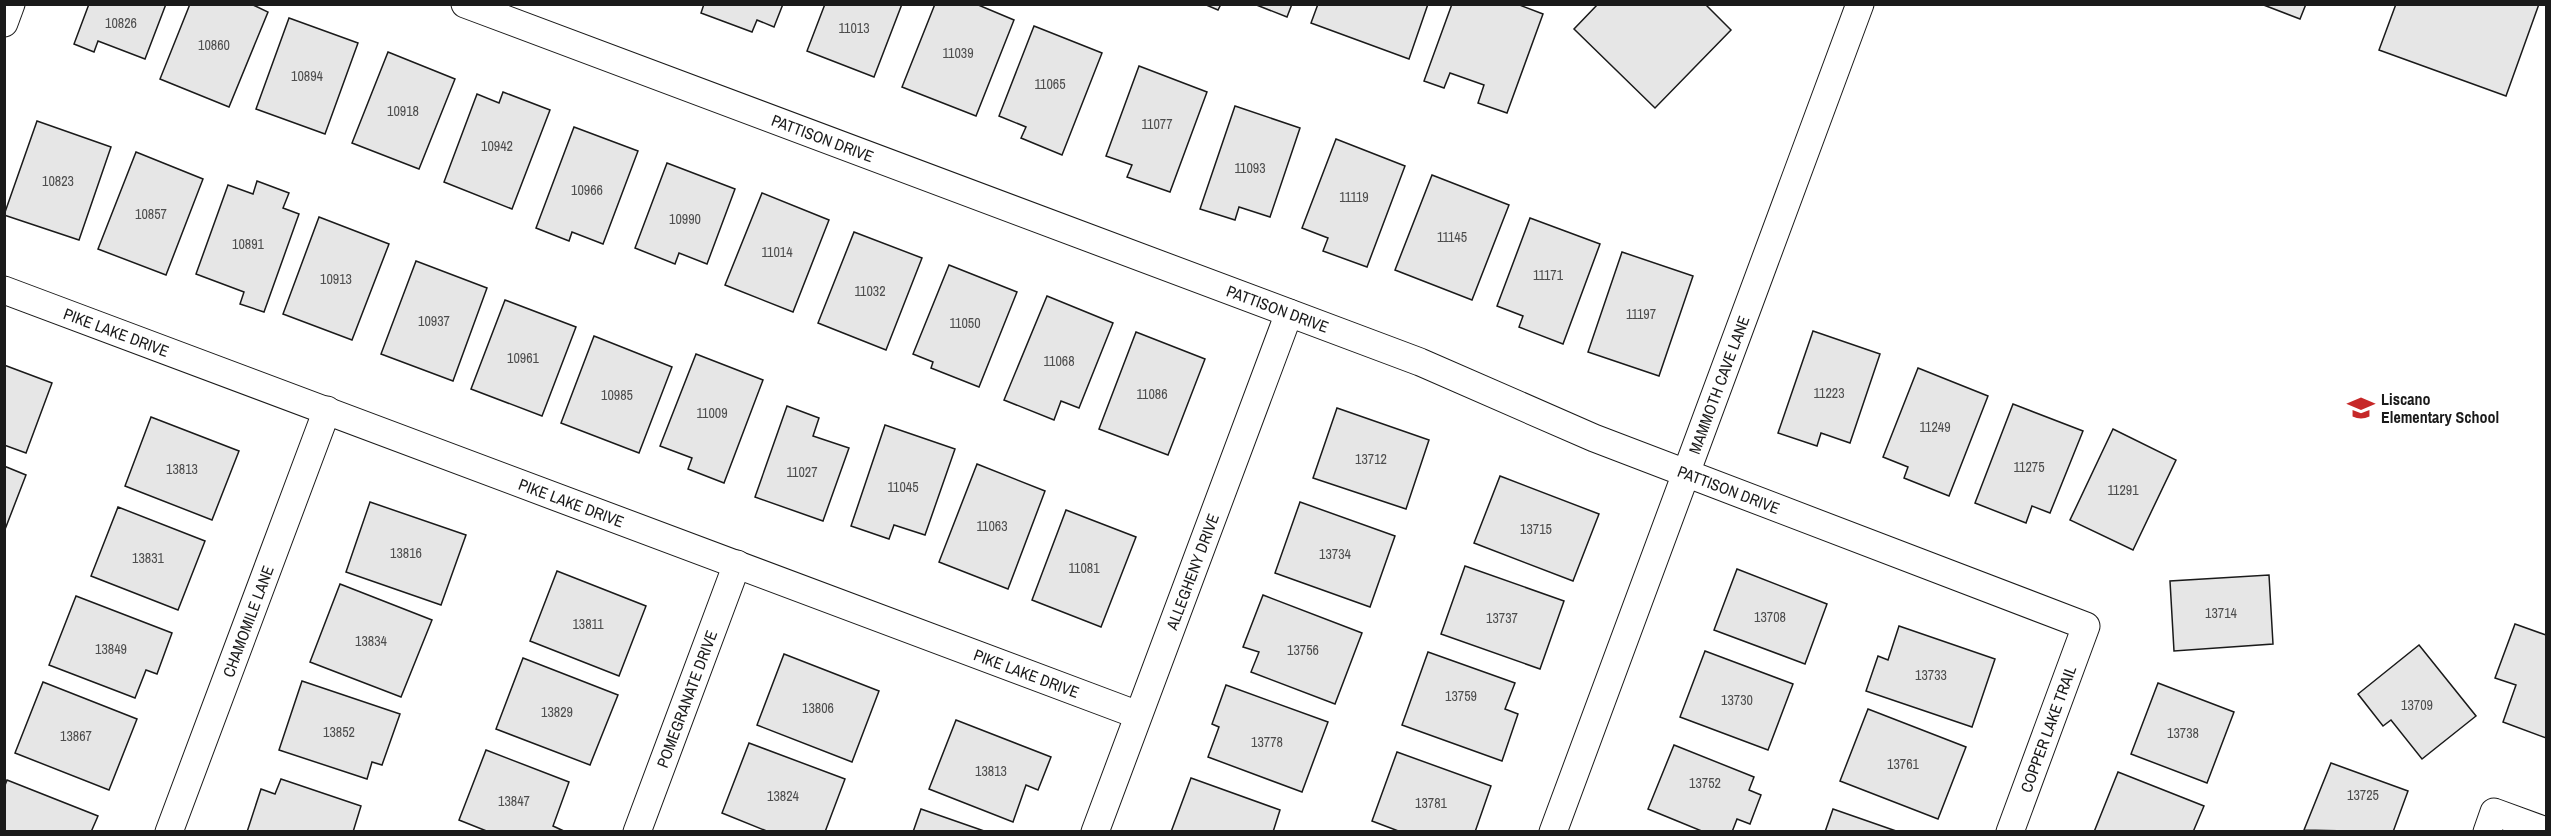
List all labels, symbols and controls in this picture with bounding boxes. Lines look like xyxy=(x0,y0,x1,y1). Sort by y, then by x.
house number: 10826 xyxy=(105,14,137,32)
house number: 11013 xyxy=(838,19,870,37)
house number: 10860 xyxy=(198,36,230,54)
house number: 11039 xyxy=(942,44,974,62)
house number: 10894 xyxy=(291,67,324,85)
house number: 11065 xyxy=(1034,75,1066,93)
house number: 10918 xyxy=(387,102,419,120)
street label: PATTISON DRIVE xyxy=(768,109,877,167)
house number: 11077 xyxy=(1141,115,1173,133)
house number: 10942 xyxy=(481,137,513,155)
house number: 11093 xyxy=(1234,159,1266,177)
house number: 10823 xyxy=(42,172,74,190)
house number: 10966 xyxy=(571,181,603,199)
house number: 11119 xyxy=(1339,188,1369,206)
house number: 10857 xyxy=(135,205,167,223)
house number: 10990 xyxy=(669,210,701,228)
house number: 11145 xyxy=(1437,228,1467,246)
house number: 10891 xyxy=(232,235,265,253)
house number: 11014 xyxy=(761,243,793,261)
house number: 11171 xyxy=(1533,266,1564,284)
house number: 10913 xyxy=(320,270,352,288)
street label: PATTISON DRIVE xyxy=(1224,279,1332,338)
house number: 11032 xyxy=(854,282,886,300)
street label: PIKE LAKE DRIVE xyxy=(61,302,172,362)
house number: 11197 xyxy=(1626,305,1656,323)
house number: 10937 xyxy=(418,312,450,330)
street label: MAMMOTH CAVE LANE xyxy=(1683,313,1754,457)
house number: 11050 xyxy=(949,314,981,332)
house number: 10961 xyxy=(507,349,540,367)
house number: 11068 xyxy=(1043,352,1075,370)
house number: 11223 xyxy=(1813,384,1845,402)
house number: 11086 xyxy=(1136,385,1168,403)
house number: 10985 xyxy=(601,386,633,404)
place label: Liscano Elementary School xyxy=(2381,388,2499,428)
school or university icon: Liscano Elementary School xyxy=(2346,393,2376,423)
house number: 11009 xyxy=(696,404,728,422)
house number: 11249 xyxy=(1919,418,1951,436)
house number: 13712 xyxy=(1355,450,1387,468)
house number: 11275 xyxy=(2013,458,2045,476)
house number: 13813 xyxy=(166,460,198,478)
street label: PATTISON DRIVE xyxy=(1675,460,1783,519)
house number: 11027 xyxy=(786,463,818,481)
street label: PIKE LAKE DRIVE xyxy=(516,473,627,532)
house number: 11045 xyxy=(887,478,919,496)
house number: 11291 xyxy=(2107,481,2139,499)
street label: ALLEGHENY DRIVE xyxy=(1160,510,1224,634)
house number: 11063 xyxy=(976,517,1008,535)
house number: 13715 xyxy=(1520,520,1552,538)
house number: 13816 xyxy=(390,544,422,562)
house number: 13734 xyxy=(1319,545,1352,563)
house number: 13831 xyxy=(132,549,165,567)
house number: 11081 xyxy=(1068,559,1100,577)
street label: CHAMOMILE LANE xyxy=(217,562,279,680)
house number: 13714 xyxy=(2205,604,2238,622)
house number: 13708 xyxy=(1754,608,1786,626)
house number: 13737 xyxy=(1486,609,1518,627)
house number: 13811 xyxy=(572,615,604,633)
street label: POMEGRANATE DRIVE xyxy=(651,627,722,771)
house number: 13834 xyxy=(355,632,388,650)
house number: 13849 xyxy=(95,640,127,658)
house number: 13756 xyxy=(1287,641,1319,659)
street label: PIKE LAKE DRIVE xyxy=(971,643,1082,703)
street label: COPPER LAKE TRAIL xyxy=(2015,662,2081,795)
house number: 13733 xyxy=(1915,666,1947,684)
house number: 13759 xyxy=(1445,687,1477,705)
house number: 13730 xyxy=(1721,691,1753,709)
house number: 13709 xyxy=(2401,696,2433,714)
house number: 13806 xyxy=(802,699,834,717)
house number: 13829 xyxy=(541,703,573,721)
house number: 13852 xyxy=(323,723,355,741)
house number: 13738 xyxy=(2167,724,2199,742)
house number: 13867 xyxy=(60,727,92,745)
house number: 13778 xyxy=(1251,733,1283,751)
house number: 13761 xyxy=(1887,755,1920,773)
house number: 13813 xyxy=(975,762,1007,780)
house number: 13752 xyxy=(1689,774,1721,792)
house number: 13725 xyxy=(2347,786,2379,804)
house number: 13824 xyxy=(767,787,800,805)
house number: 13847 xyxy=(498,792,530,810)
house number: 13781 xyxy=(1415,794,1448,812)

